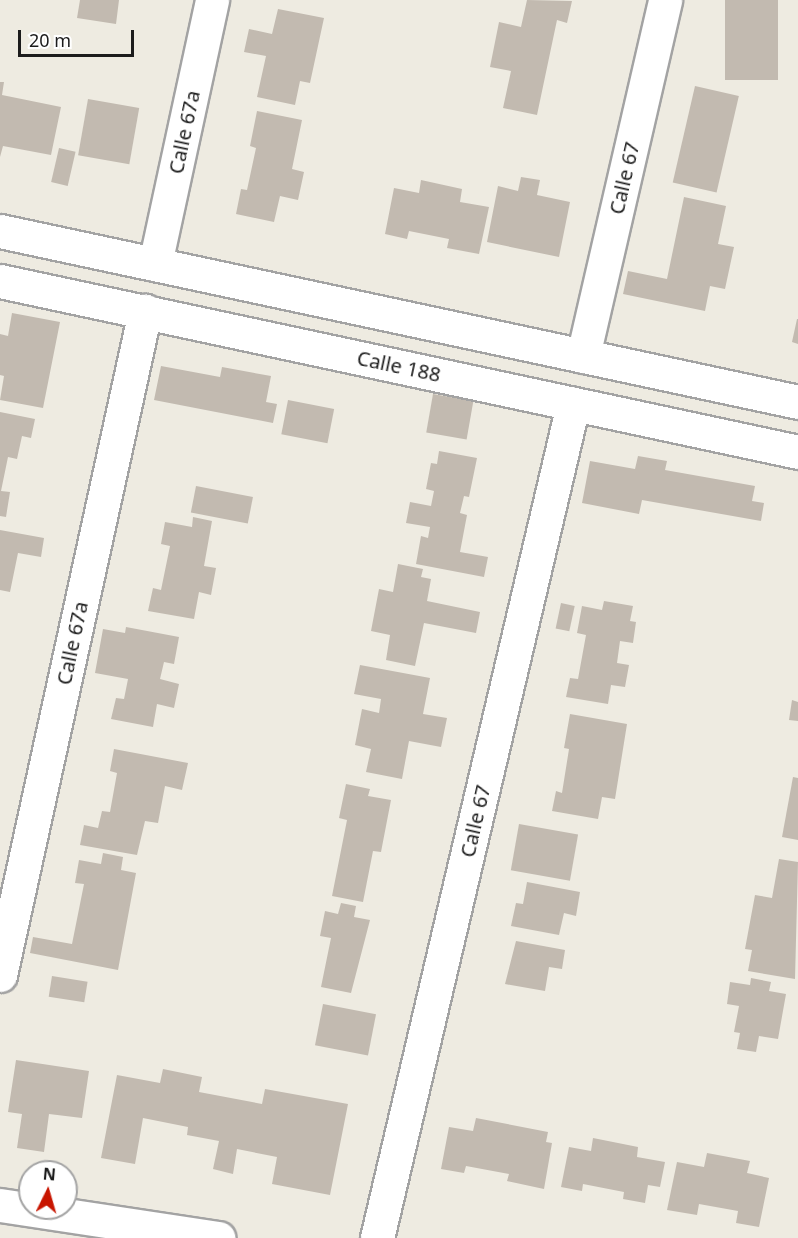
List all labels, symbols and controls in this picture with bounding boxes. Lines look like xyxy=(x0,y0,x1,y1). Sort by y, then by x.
scale bar xyxy=(21,18,136,56)
text: 20 m xyxy=(29,28,71,52)
street label: Calle 67a xyxy=(163,88,205,176)
street label: Calle 67 xyxy=(604,139,644,217)
street label: Calle 188 xyxy=(355,345,443,387)
street label: Calle 67a xyxy=(51,599,93,687)
street label: Calle 67 xyxy=(455,782,495,860)
north arrow xyxy=(18,1160,78,1220)
text: N xyxy=(42,1163,57,1186)

